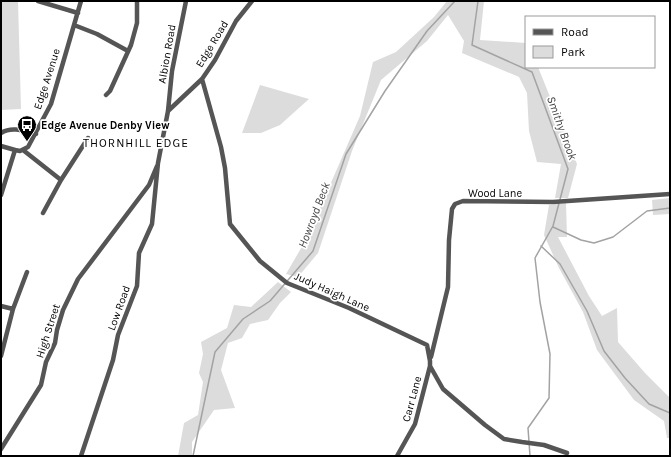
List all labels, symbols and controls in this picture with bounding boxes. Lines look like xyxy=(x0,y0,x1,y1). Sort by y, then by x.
legend xyxy=(525,16,655,68)
street label: Edge Road xyxy=(193,18,231,70)
street label: Albion Road xyxy=(155,23,179,85)
text: Road xyxy=(561,25,589,39)
text: Park xyxy=(561,45,586,59)
street label: Edge Avenue xyxy=(31,47,63,111)
water label: Smithy Brook xyxy=(544,94,580,163)
bus stop icon: Edge Avenue Denby View xyxy=(16,114,38,142)
place label: Edge Avenue Denby View xyxy=(41,119,170,132)
district label: THORNHILL EDGE xyxy=(83,136,189,150)
water label: Howroyd Beck xyxy=(295,179,333,250)
street label: Wood Lane xyxy=(468,187,522,200)
street label: Judy Haigh Lane xyxy=(292,270,372,315)
street label: Low Road xyxy=(105,284,133,332)
street label: High Street xyxy=(33,302,63,360)
street label: Carr Lane xyxy=(400,374,424,423)

